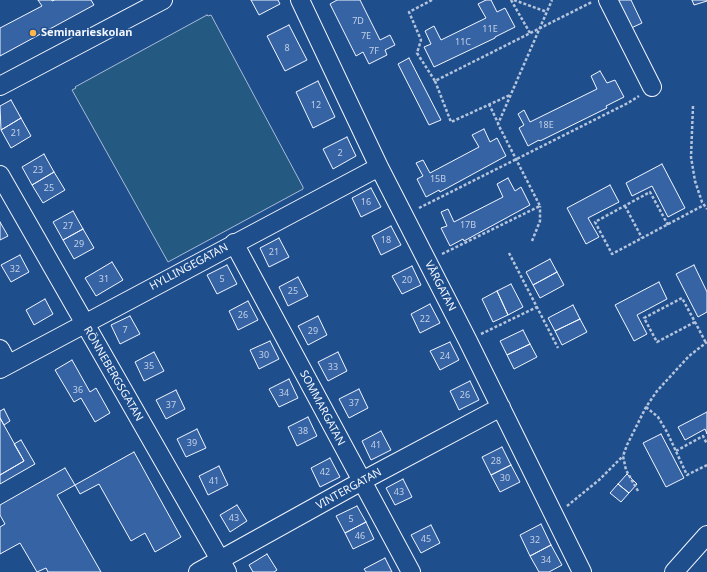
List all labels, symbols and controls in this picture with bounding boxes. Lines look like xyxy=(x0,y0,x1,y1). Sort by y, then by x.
house number: 7D xyxy=(352,16,364,26)
house number: 11E xyxy=(482,24,498,34)
place label: Seminarieskolan xyxy=(41,26,132,40)
marker: Seminarieskolan xyxy=(28,28,38,38)
house number: 7E xyxy=(361,31,371,41)
house number: 11C xyxy=(455,37,471,47)
house number: 8 xyxy=(284,43,290,53)
house number: 7F xyxy=(369,46,379,56)
house number: 12 xyxy=(311,100,321,110)
house number: 18E xyxy=(538,120,554,130)
house number: 21 xyxy=(11,128,21,138)
house number: 2 xyxy=(337,148,343,158)
house number: 23 xyxy=(33,165,43,175)
house number: 15B xyxy=(430,174,446,184)
house number: 25 xyxy=(44,183,54,193)
house number: 16 xyxy=(361,197,371,207)
house number: 17B xyxy=(460,220,476,230)
house number: 27 xyxy=(63,221,73,231)
house number: 18 xyxy=(381,235,391,245)
house number: 29 xyxy=(74,239,84,249)
street label: HYLLINGEGATAN xyxy=(147,241,231,293)
house number: 21 xyxy=(269,247,279,257)
street label: VÅRGATAN xyxy=(422,258,458,314)
house number: 32 xyxy=(10,264,20,274)
house number: 31 xyxy=(99,274,109,284)
house number: 5 xyxy=(219,274,225,284)
house number: 20 xyxy=(402,275,412,285)
house number: 25 xyxy=(288,286,298,296)
house number: 26 xyxy=(238,310,248,320)
house number: 22 xyxy=(420,314,430,324)
street label: RÖNNEBERGSGATAN xyxy=(80,324,146,424)
house number: 7 xyxy=(122,325,128,335)
house number: 29 xyxy=(308,326,318,336)
house number: 30 xyxy=(259,350,269,360)
house number: 24 xyxy=(440,351,450,361)
house number: 35 xyxy=(144,361,154,371)
house number: 33 xyxy=(328,362,338,372)
street label: SOMMARGATAN xyxy=(297,368,347,448)
house number: 36 xyxy=(73,385,83,395)
house number: 34 xyxy=(279,388,289,398)
house number: 26 xyxy=(460,390,470,400)
house number: 37 xyxy=(349,398,359,408)
house number: 37 xyxy=(166,400,176,410)
house number: 38 xyxy=(298,426,308,436)
house number: 39 xyxy=(187,438,197,448)
house number: 41 xyxy=(371,440,381,450)
house number: 28 xyxy=(491,456,501,466)
street label: VINTERGATAN xyxy=(314,466,384,512)
house number: 42 xyxy=(320,467,330,477)
house number: 30 xyxy=(500,473,510,483)
house number: 41 xyxy=(209,476,219,486)
house number: 43 xyxy=(394,487,404,497)
house number: 43 xyxy=(229,513,239,523)
house number: 5 xyxy=(348,514,354,524)
house number: 46 xyxy=(355,531,365,541)
house number: 45 xyxy=(421,534,431,544)
house number: 32 xyxy=(530,535,540,545)
house number: 34 xyxy=(541,555,551,565)

